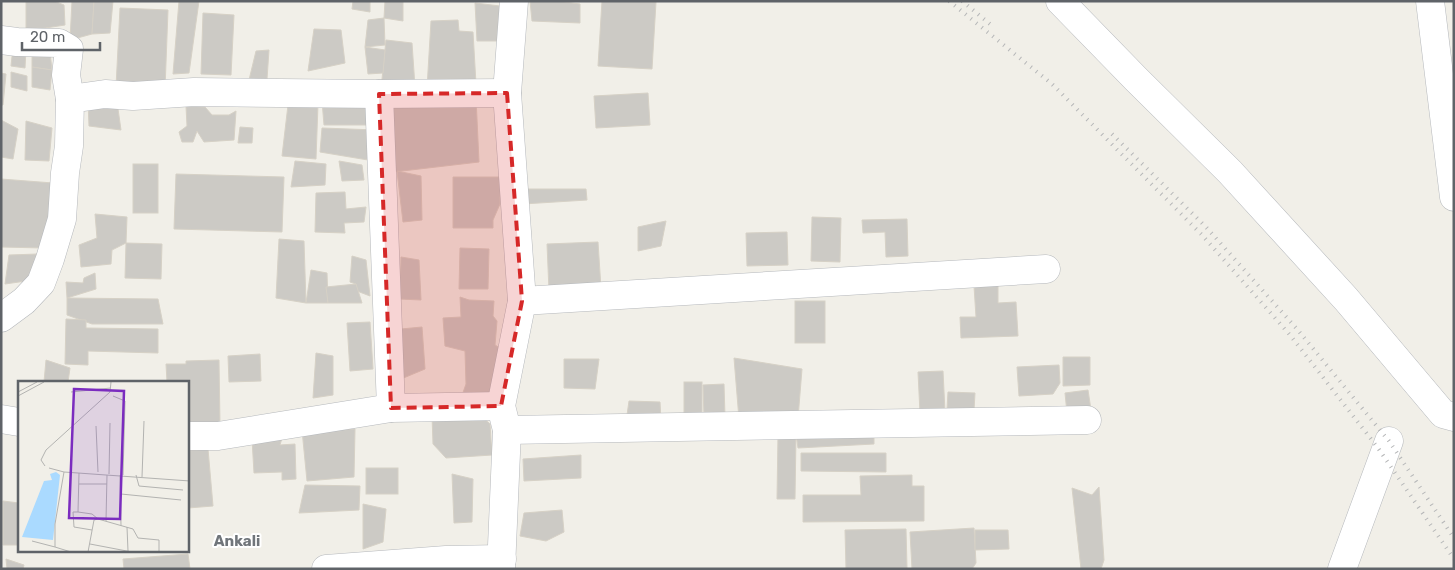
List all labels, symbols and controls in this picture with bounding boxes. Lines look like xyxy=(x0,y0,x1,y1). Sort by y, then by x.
scale bar xyxy=(22,20,100,52)
text: 20 m xyxy=(30,28,65,46)
inset map xyxy=(18,381,189,552)
district label: Ankali xyxy=(214,532,260,550)

